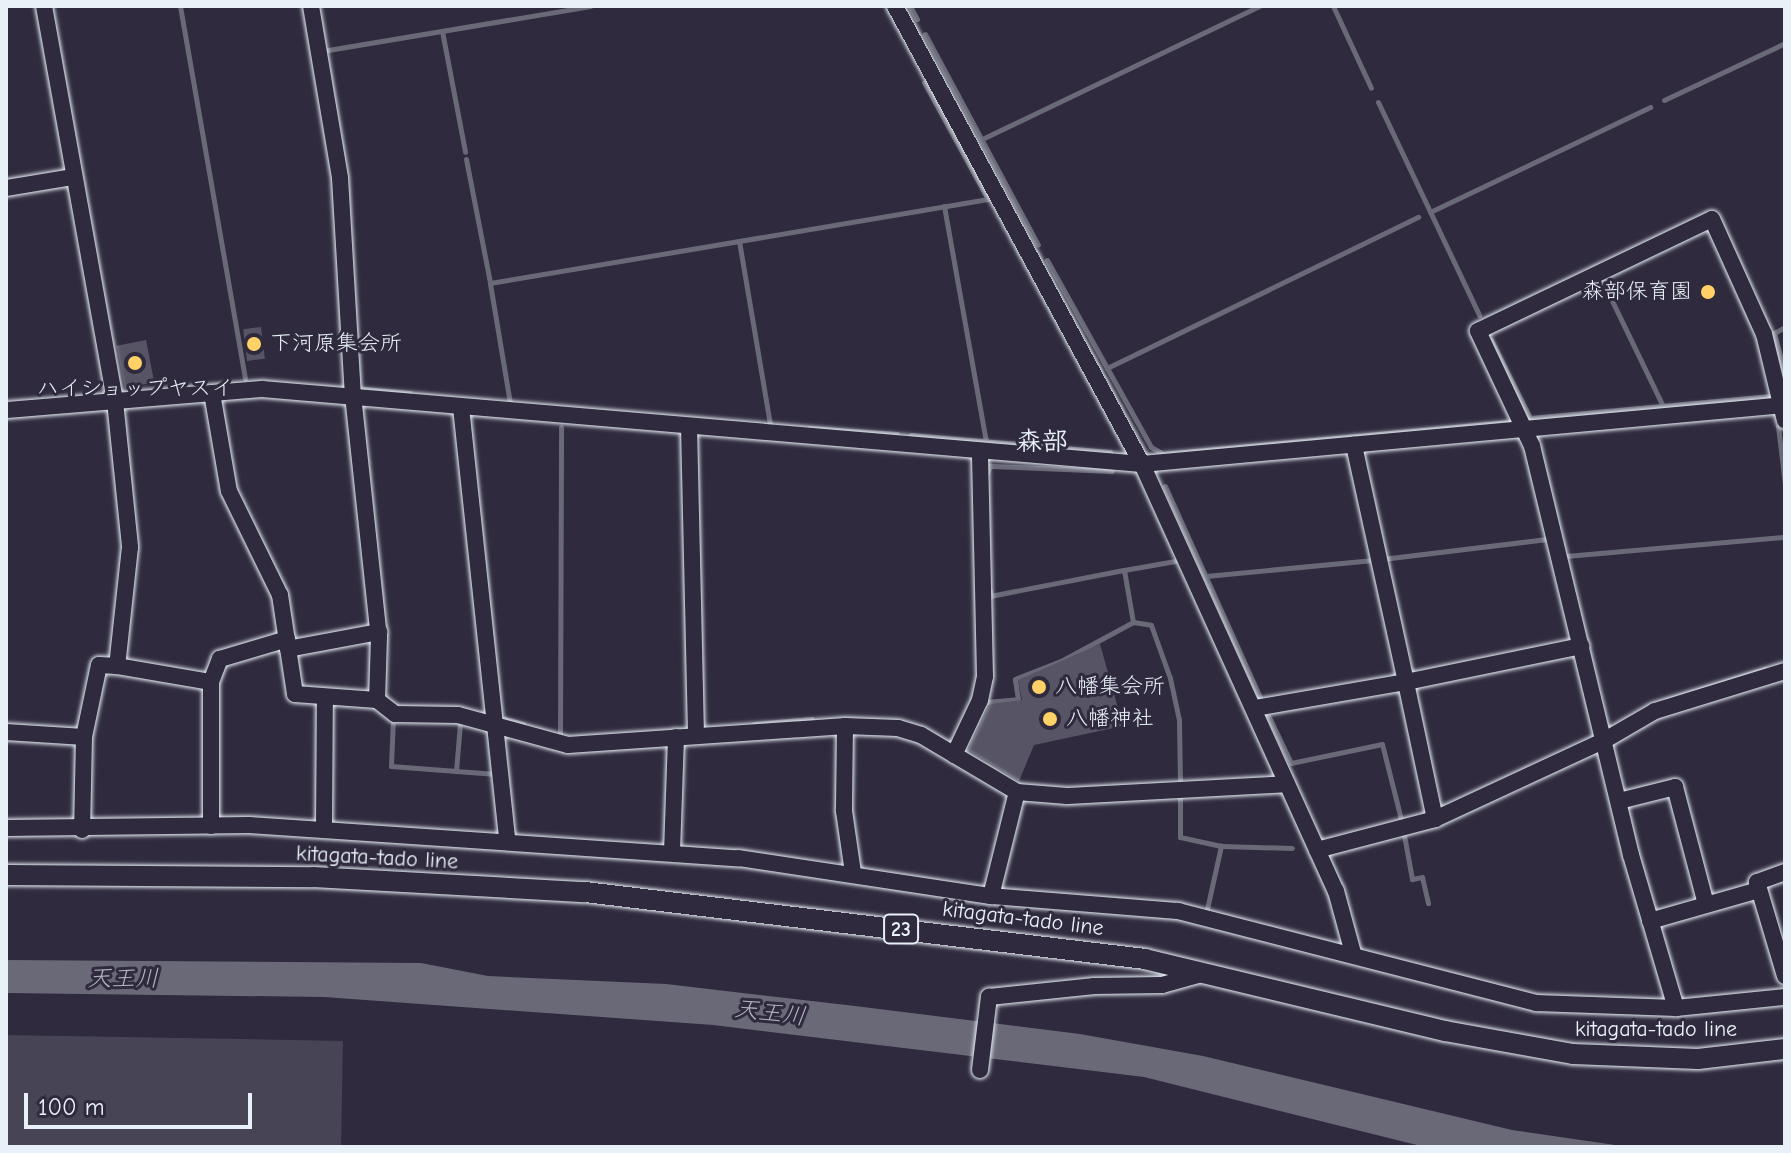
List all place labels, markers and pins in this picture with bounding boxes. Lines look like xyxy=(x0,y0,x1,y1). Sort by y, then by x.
place label: 森部保育園 xyxy=(1582,279,1692,305)
marker: 森部保育園 xyxy=(1699,283,1717,301)
place label: 下河原集会所 xyxy=(270,331,402,357)
marker: 下河原集会所 xyxy=(245,335,263,353)
marker: ハイショップヤスイ xyxy=(126,354,144,372)
place label: ハイショップヤスイ xyxy=(36,376,234,402)
place label: 八幡集会所 xyxy=(1055,674,1165,700)
marker: 八幡集会所 xyxy=(1030,678,1048,696)
place label: 八幡神社 xyxy=(1066,706,1154,732)
marker: 八幡神社 xyxy=(1041,710,1059,728)

